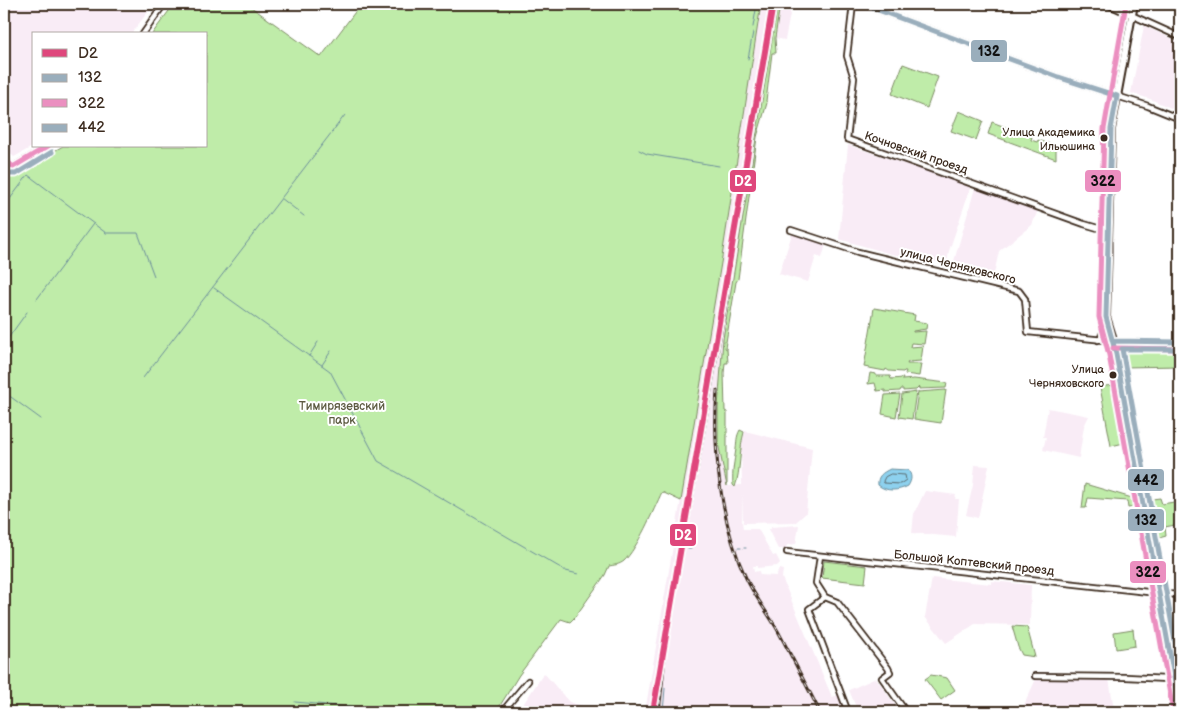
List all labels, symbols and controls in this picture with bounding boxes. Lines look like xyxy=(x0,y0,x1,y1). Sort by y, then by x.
legend xyxy=(32,32,208,148)
line badge: 132 xyxy=(970,39,1008,63)
text: 132 xyxy=(978,43,1001,60)
text: D2 xyxy=(78,44,98,63)
text: 132 xyxy=(78,68,102,87)
text: 322 xyxy=(78,94,105,113)
text: 442 xyxy=(78,118,105,137)
place label: Улица Академика Ильюшина xyxy=(1002,126,1095,153)
street label: Кочновский проезд xyxy=(862,128,970,178)
marker: Улица Академика Ильюшина xyxy=(1099,133,1109,143)
line badge: D2 xyxy=(729,169,757,193)
line badge: 322 xyxy=(1084,169,1122,193)
text: D2 xyxy=(734,173,753,190)
text: 322 xyxy=(1091,173,1116,190)
street label: улица Черняховского xyxy=(899,244,1017,288)
place label: Улица Черняховского xyxy=(1029,363,1104,390)
marker: Улица Черняховского xyxy=(1108,370,1118,380)
park label: Тимирязевский парк xyxy=(299,399,385,428)
line badge: 442 xyxy=(1127,468,1165,492)
text: 442 xyxy=(1134,472,1159,489)
line badge: 132 xyxy=(1127,508,1165,532)
text: 132 xyxy=(1135,512,1158,529)
line badge: D2 xyxy=(669,523,697,547)
text: D2 xyxy=(674,527,693,544)
street label: Большой Коптевский проезд xyxy=(893,547,1056,579)
line badge: 322 xyxy=(1129,560,1167,584)
text: 322 xyxy=(1136,564,1161,581)

